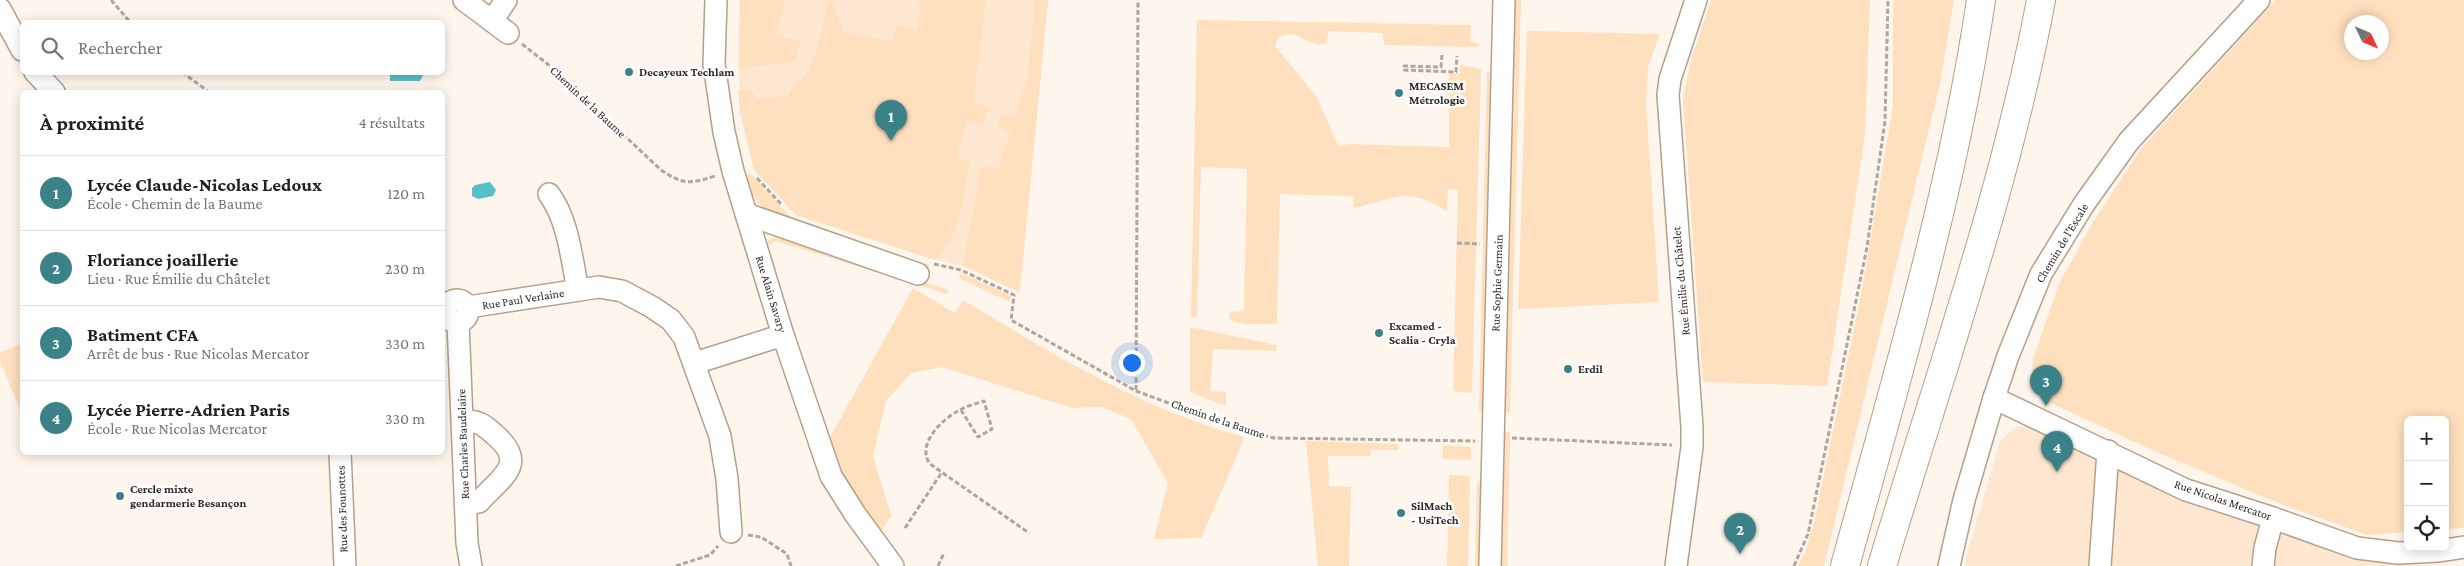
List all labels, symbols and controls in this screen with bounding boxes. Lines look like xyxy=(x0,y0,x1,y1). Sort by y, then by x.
north arrow xyxy=(2344,15,2389,60)
search box xyxy=(20,20,445,75)
icon: search xyxy=(38,34,66,62)
text: Rechercher xyxy=(78,37,162,58)
street label: Chemin de la Baume xyxy=(547,63,629,141)
place label: Decayeux Techlam xyxy=(639,65,735,79)
marker: Decayeux Techlam xyxy=(623,66,635,78)
place label: MECASEM Métrologie xyxy=(1409,79,1465,107)
marker: MECASEM Métrologie xyxy=(1393,87,1405,99)
pin: 1 xyxy=(875,100,907,141)
text: À proximité xyxy=(40,111,144,135)
text: 4 résultats xyxy=(358,114,425,131)
text: Lycée Claude-Nicolas Ledoux xyxy=(87,174,322,195)
text: 1 xyxy=(53,185,59,202)
text: 120 m xyxy=(387,185,425,202)
text: École · Chemin de la Baume xyxy=(87,195,263,212)
street label: Chemin de l'Escale xyxy=(2033,201,2091,285)
street label: Rue Émilie du Châtelet xyxy=(1669,225,1693,336)
street label: Rue Sophie Germain xyxy=(1488,234,1506,332)
text: Floriance joaillerie xyxy=(87,249,238,270)
street label: Rue Alain Savary xyxy=(753,254,789,335)
text: 2 xyxy=(52,260,60,277)
text: 230 m xyxy=(385,260,425,277)
text: Lieu · Rue Émilie du Châtelet xyxy=(87,270,270,287)
street label: Rue Paul Verlaine xyxy=(481,286,565,312)
place label: Excamed - Scalia - Cryla xyxy=(1389,319,1456,347)
text: Batiment CFA xyxy=(87,324,198,345)
marker: Excamed - Scalia - Cryla xyxy=(1373,327,1385,339)
text: 3 xyxy=(52,335,60,352)
text: 330 m xyxy=(385,335,425,352)
text: Arrêt de bus · Rue Nicolas Mercator xyxy=(87,345,310,362)
your location xyxy=(1119,350,1145,376)
place label: Erdil xyxy=(1578,362,1603,376)
marker: Erdil xyxy=(1562,363,1574,375)
pin: 3 xyxy=(2030,365,2062,406)
street label: Rue Charles Baudelaire xyxy=(454,389,472,499)
street label: Chemin de la Baume xyxy=(1169,396,1267,442)
text: Lycée Pierre-Adrien Paris xyxy=(87,399,290,420)
text: 4 xyxy=(52,410,60,427)
text: 330 m xyxy=(385,410,425,427)
map controls xyxy=(2404,416,2449,551)
button: + xyxy=(2404,416,2449,461)
text: École · Rue Nicolas Mercator xyxy=(87,420,267,437)
pin: 4 xyxy=(2041,431,2073,472)
button: − xyxy=(2404,461,2449,506)
street label: Rue des Founottes xyxy=(333,465,351,553)
street label: Rue Nicolas Mercator xyxy=(2173,477,2274,523)
place label: Cercle mixte gendarmerie Besançon xyxy=(130,482,246,510)
marker: Cercle mixte gendarmerie Besançon xyxy=(114,490,126,502)
place label: SilMach - UsiTech xyxy=(1411,499,1459,527)
button: locate xyxy=(2404,506,2449,551)
marker: SilMach - UsiTech xyxy=(1395,507,1407,519)
pin: 2 xyxy=(1724,513,1756,554)

